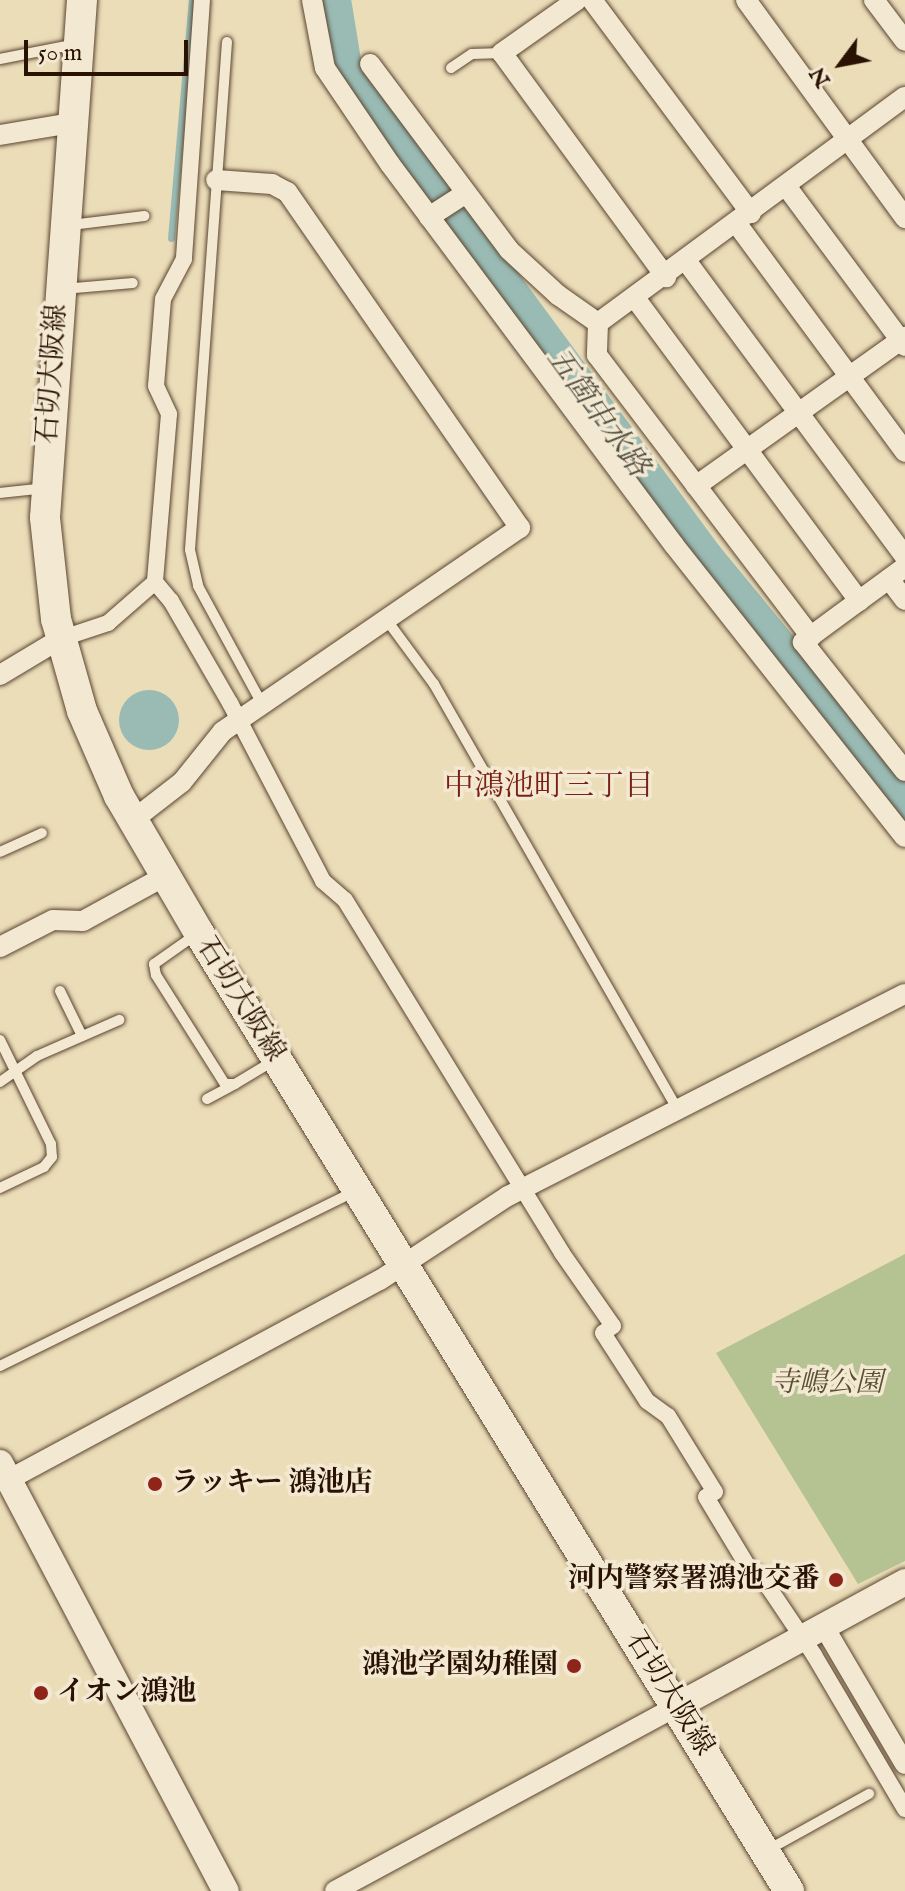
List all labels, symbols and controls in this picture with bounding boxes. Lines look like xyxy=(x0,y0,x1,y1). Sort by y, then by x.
scale bar xyxy=(28,24,192,74)
north arrow xyxy=(801,24,881,104)
text: 50 m xyxy=(38,38,82,69)
text: N xyxy=(804,61,838,92)
street label: 石切大阪線 xyxy=(31,303,75,445)
water label: 五箇中水路 xyxy=(538,342,656,484)
district label: 中鴻池町三丁目 xyxy=(444,769,654,805)
street label: 石切大阪線 xyxy=(189,932,291,1068)
park label: 寺嶋公園 xyxy=(771,1367,883,1401)
place label: ラッキー 鴻池店 xyxy=(171,1467,373,1501)
marker: ラッキー 鴻池店 xyxy=(146,1475,164,1493)
place label: 河内警察署鴻池交番 xyxy=(568,1563,820,1597)
marker: 河内警察署鴻池交番 xyxy=(827,1571,845,1589)
street label: 石切大阪線 xyxy=(618,1626,720,1762)
place label: 鴻池学園幼稚園 xyxy=(362,1649,558,1683)
marker: 鴻池学園幼稚園 xyxy=(565,1657,583,1675)
place label: イオン鴻池 xyxy=(57,1676,197,1710)
marker: イオン鴻池 xyxy=(32,1684,50,1702)

